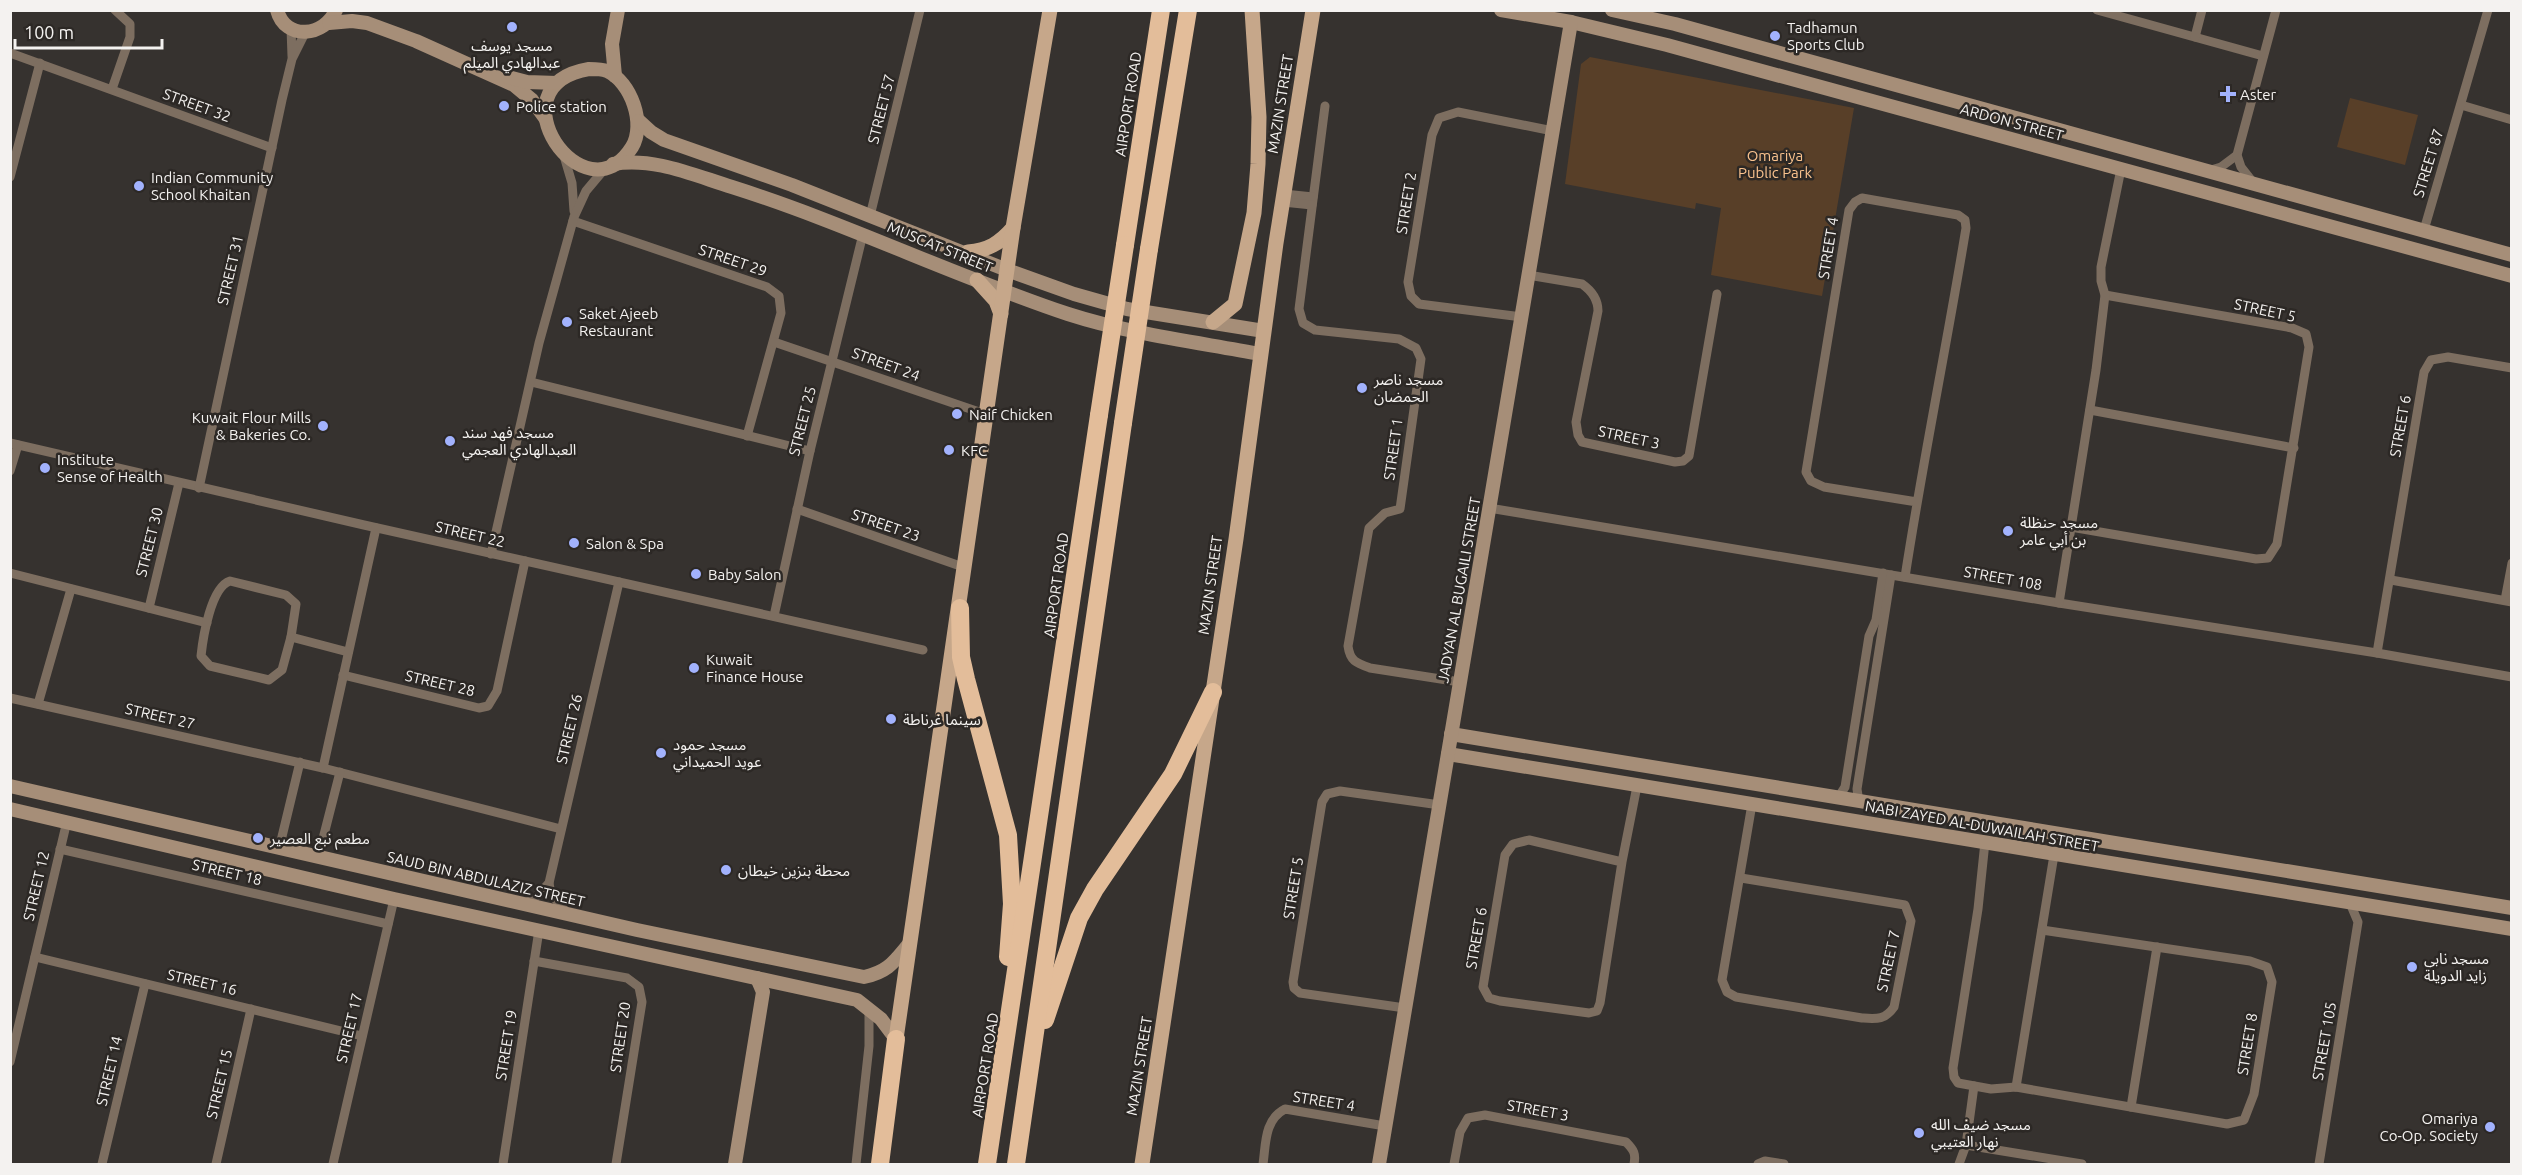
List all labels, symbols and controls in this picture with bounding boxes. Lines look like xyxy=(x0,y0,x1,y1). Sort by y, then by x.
scale bar xyxy=(15,12,162,50)
place label: Tadhamun Sports Club xyxy=(1787,19,1864,53)
marker: مسجد يوسف عبدالهادي الميلم xyxy=(505,20,519,34)
text: 100 m xyxy=(24,22,74,42)
marker: Tadhamun Sports Club xyxy=(1768,29,1782,43)
place label: مسجد يوسف عبدالهادي الميلم xyxy=(464,37,561,74)
street label: AIRPORT ROAD xyxy=(1111,50,1145,158)
street label: MAZIN STREET xyxy=(1264,53,1296,155)
street label: STREET 57 xyxy=(864,72,898,146)
street label: STREET 32 xyxy=(161,85,233,125)
place label: Aster xyxy=(2240,86,2277,103)
marker: Aster xyxy=(2221,87,2235,101)
place label: Police station xyxy=(516,98,607,115)
marker: Police station xyxy=(497,99,511,113)
street label: ARDON STREET xyxy=(1959,100,2066,144)
street label: STREET 87 xyxy=(2409,127,2447,199)
park label: Omariya Public Park xyxy=(1738,147,1812,181)
place label: Indian Community School Khaitan xyxy=(151,169,273,203)
street label: STREET 2 xyxy=(1393,171,1419,235)
marker: Indian Community School Khaitan xyxy=(132,179,146,193)
street label: STREET 4 xyxy=(1815,216,1841,280)
street label: MUSCAT STREET xyxy=(885,218,996,276)
street label: STREET 31 xyxy=(214,233,246,307)
street label: STREET 29 xyxy=(697,240,769,280)
street label: STREET 5 xyxy=(2233,295,2297,325)
place label: Saket Ajeeb Restaurant xyxy=(579,305,658,339)
marker: Saket Ajeeb Restaurant xyxy=(560,315,574,329)
street label: STREET 24 xyxy=(850,344,922,384)
place label: مسجد ناصر الحمضان xyxy=(1373,371,1443,406)
marker: مسجد ناصر الحمضان xyxy=(1355,381,1369,395)
street label: STREET 25 xyxy=(785,384,819,458)
street label: STREET 6 xyxy=(2386,394,2414,458)
place label: Naif Chicken xyxy=(969,406,1053,423)
marker: Naif Chicken xyxy=(950,407,964,421)
place label: Kuwait Flour Mills & Bakeries Co. xyxy=(192,409,311,443)
street label: STREET 1 xyxy=(1380,417,1406,481)
marker: Kuwait Flour Mills & Bakeries Co. xyxy=(316,419,330,433)
street label: STREET 3 xyxy=(1597,422,1661,452)
place label: مسجد فهد سند العبدالهادي العجمي xyxy=(462,424,576,461)
marker: مسجد فهد سند العبدالهادي العجمي xyxy=(443,434,457,448)
place label: KFC xyxy=(961,442,987,459)
marker: KFC xyxy=(942,443,956,457)
place label: Institute Sense of Health xyxy=(57,451,163,485)
marker: Institute Sense of Health xyxy=(38,461,52,475)
street label: JADYAN AL BUGAILI STREET xyxy=(1434,495,1484,684)
street label: STREET 30 xyxy=(132,505,166,579)
street label: STREET 23 xyxy=(850,505,922,545)
place label: مسجد حنظلة بن أبي عامر xyxy=(2019,514,2098,551)
street label: STREET 22 xyxy=(433,518,507,550)
marker: مسجد حنظلة بن أبي عامر xyxy=(2001,524,2015,538)
street label: AIRPORT ROAD xyxy=(1040,531,1072,639)
street label: MAZIN STREET xyxy=(1195,534,1225,636)
place label: Salon & Spa xyxy=(586,535,664,552)
marker: Salon & Spa xyxy=(567,536,581,550)
street label: STREET 108 xyxy=(1962,563,2044,593)
place label: Baby Salon xyxy=(708,566,782,583)
marker: Baby Salon xyxy=(689,567,703,581)
place label: Kuwait Finance House xyxy=(706,651,804,685)
marker: Kuwait Finance House xyxy=(687,661,701,675)
street label: STREET 28 xyxy=(403,667,477,699)
street label: STREET 26 xyxy=(553,692,585,766)
street label: STREET 27 xyxy=(123,700,197,732)
place label: سينما غرناطة xyxy=(903,711,981,729)
marker: سينما غرناطة xyxy=(884,712,898,726)
place label: مسجد حمود عويد الحميداني xyxy=(673,736,762,773)
marker: مسجد حمود عويد الحميداني xyxy=(654,746,668,760)
street label: NABI ZAYED AL-DUWAILAH STREET xyxy=(1864,797,2101,855)
place label: مطعم نبع العصير xyxy=(269,830,370,851)
marker: مطعم نبع العصير xyxy=(251,831,265,845)
street label: SAUD BIN ABDULAZIZ STREET xyxy=(385,848,587,910)
street label: STREET 12 xyxy=(20,849,52,923)
street label: STREET 18 xyxy=(190,856,264,888)
street label: STREET 5 xyxy=(1280,856,1306,920)
place label: محطة بنزين خيطان xyxy=(738,862,850,880)
marker: محطة بنزين خيطان xyxy=(719,863,733,877)
street label: STREET 6 xyxy=(1462,906,1490,970)
street label: STREET 7 xyxy=(1873,929,1903,993)
place label: مسجد نابي زايد الدويلة xyxy=(2424,950,2489,985)
marker: مسجد نابي زايد الدويلة xyxy=(2405,960,2419,974)
street label: STREET 16 xyxy=(165,966,239,998)
street label: STREET 17 xyxy=(333,991,365,1065)
street label: STREET 105 xyxy=(2309,1000,2339,1082)
street label: STREET 20 xyxy=(607,1001,633,1073)
street label: STREET 19 xyxy=(492,1009,520,1081)
street label: AIRPORT ROAD xyxy=(968,1011,1002,1119)
street label: STREET 8 xyxy=(2234,1012,2260,1076)
street label: MAZIN STREET xyxy=(1123,1015,1155,1117)
street label: STREET 14 xyxy=(93,1034,125,1108)
street label: STREET 15 xyxy=(203,1047,235,1121)
street label: STREET 4 xyxy=(1292,1088,1356,1114)
street label: STREET 3 xyxy=(1506,1096,1570,1124)
place label: Omariya Co-Op. Society xyxy=(2379,1110,2478,1144)
place label: مسجد ضيف الله نهار العتيبي xyxy=(1931,1116,2031,1153)
marker: Omariya Co-Op. Society xyxy=(2483,1120,2497,1134)
marker: مسجد ضيف الله نهار العتيبي xyxy=(1912,1126,1926,1140)

